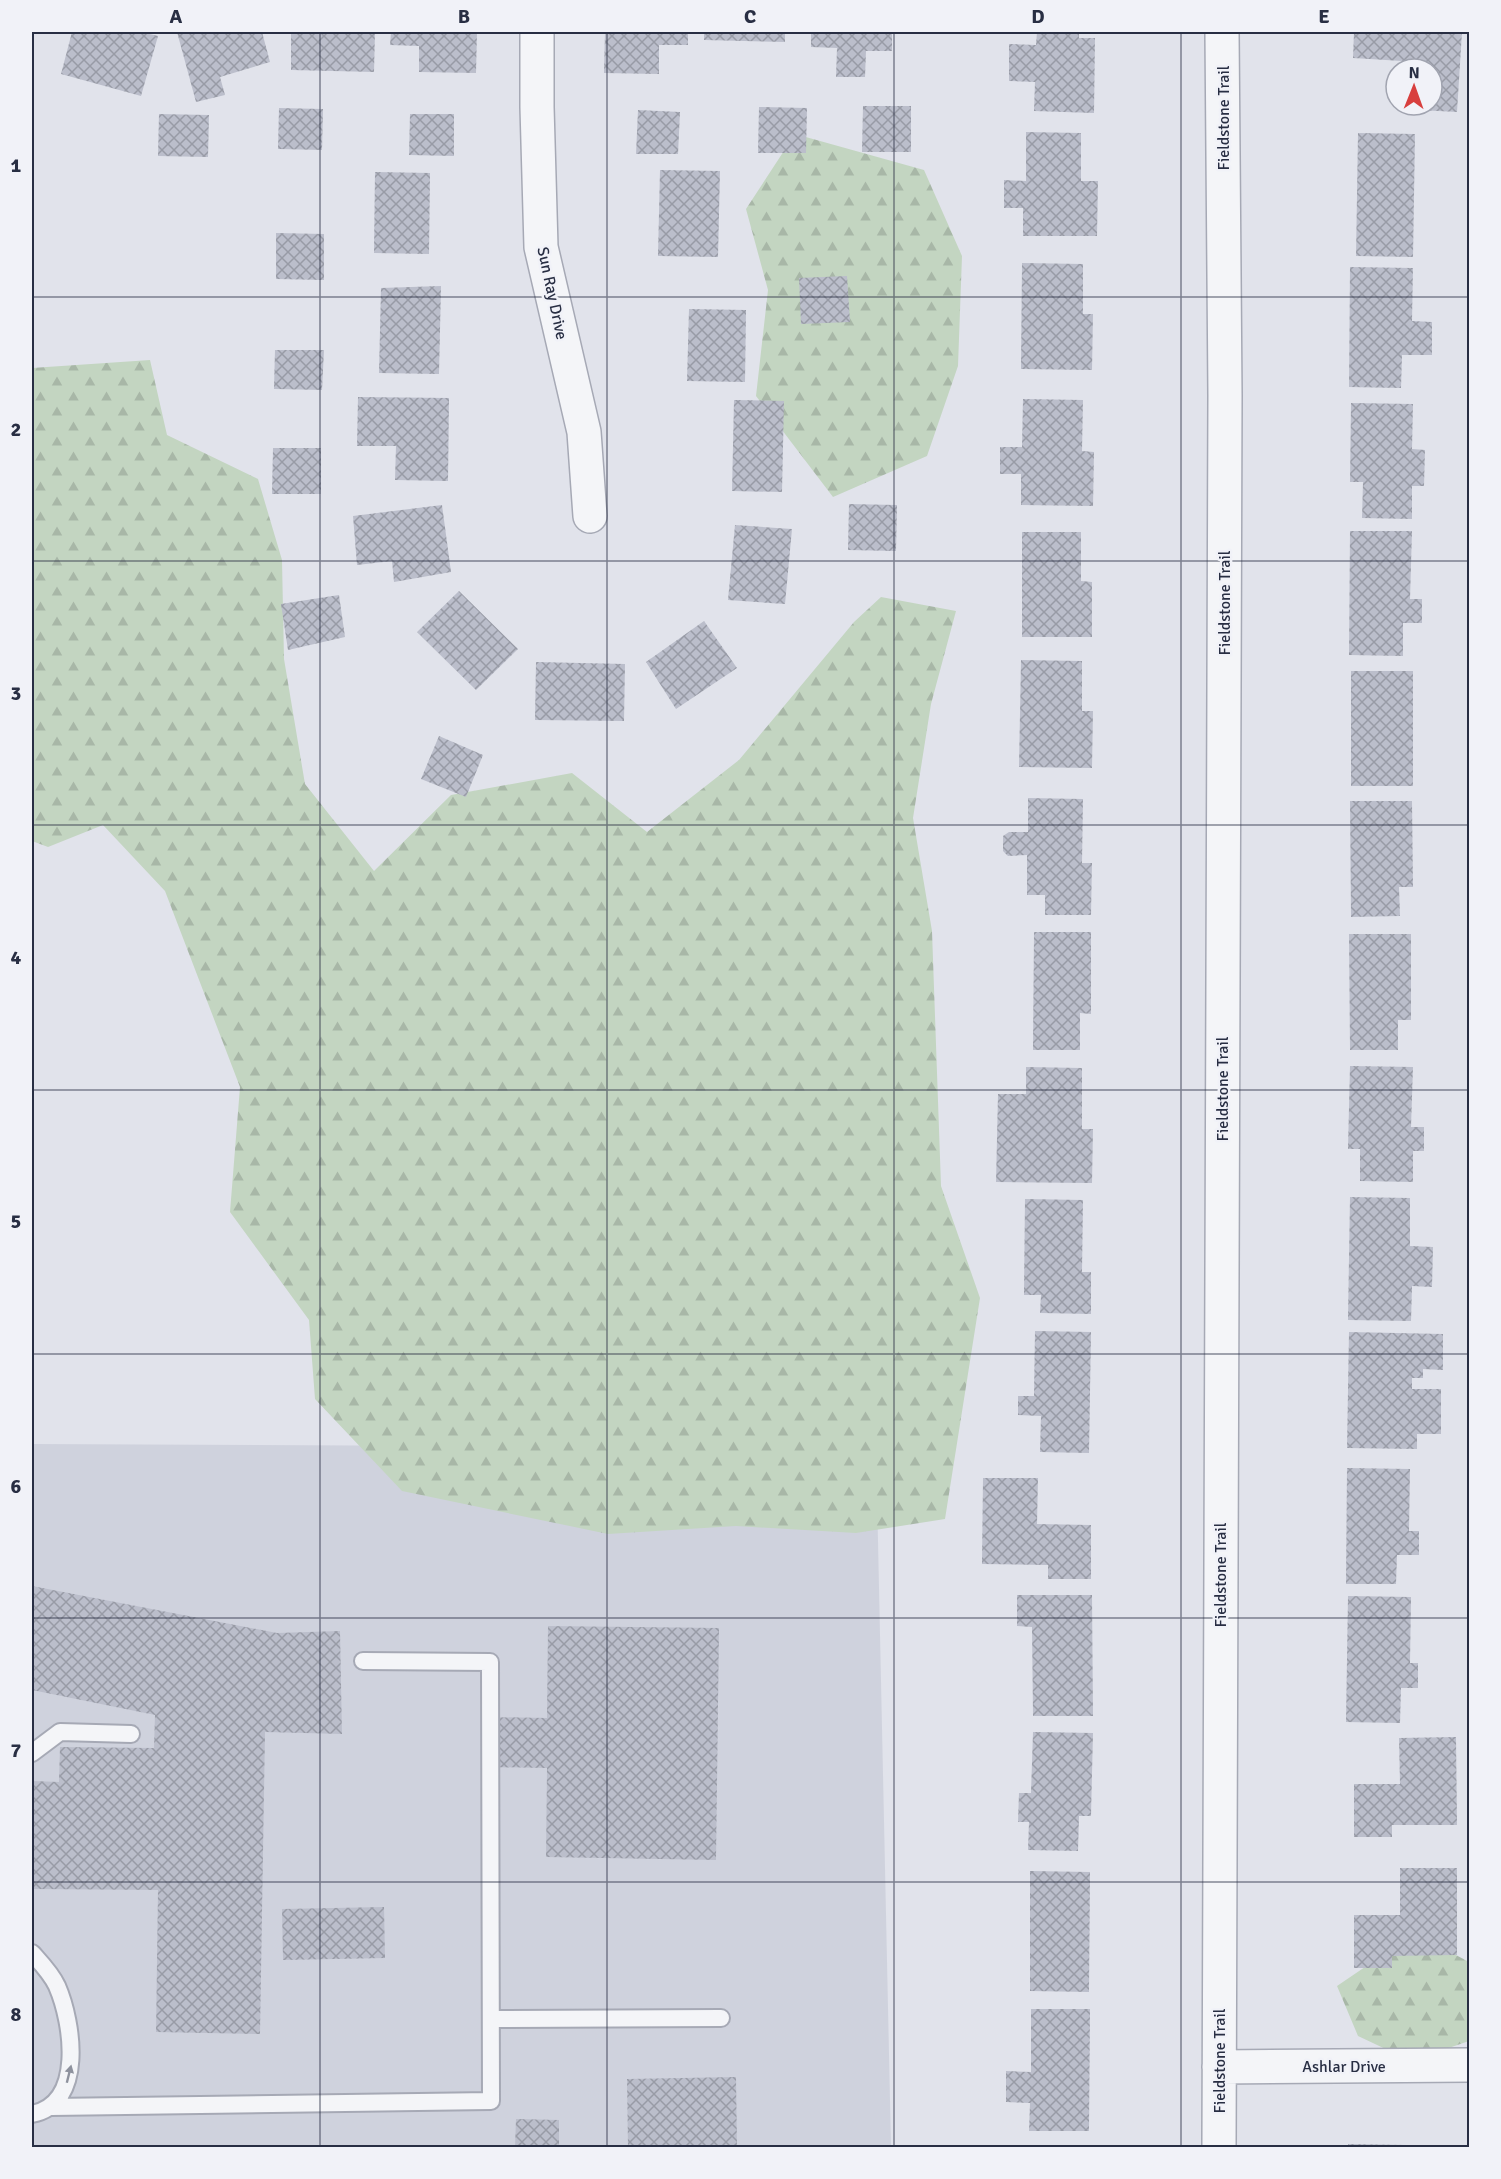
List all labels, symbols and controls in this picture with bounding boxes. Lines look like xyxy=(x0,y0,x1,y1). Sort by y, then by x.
text: A xyxy=(170,4,183,29)
text: B xyxy=(458,4,470,29)
text: C xyxy=(744,4,756,29)
text: D xyxy=(1031,4,1045,29)
text: E xyxy=(1318,4,1330,29)
north arrow xyxy=(1384,57,1444,117)
text: N xyxy=(1409,63,1420,83)
street label: Fieldstone Trail xyxy=(1214,65,1234,170)
text: 1 xyxy=(11,153,22,178)
street label: Sun Ray Drive xyxy=(532,245,572,341)
text: 2 xyxy=(11,417,21,442)
street label: Fieldstone Trail xyxy=(1215,550,1235,655)
text: 3 xyxy=(11,681,21,706)
text: 4 xyxy=(11,945,22,970)
street label: Fieldstone Trail xyxy=(1213,1036,1233,1141)
text: 5 xyxy=(11,1209,21,1234)
text: 6 xyxy=(11,1474,22,1499)
street label: Fieldstone Trail xyxy=(1211,1522,1231,1627)
text: 7 xyxy=(11,1738,22,1763)
text: 8 xyxy=(11,2002,22,2027)
street label: Fieldstone Trail xyxy=(1210,2008,1230,2113)
street label: Ashlar Drive xyxy=(1302,2057,1386,2077)
one-way arrow xyxy=(64,2065,74,2083)

